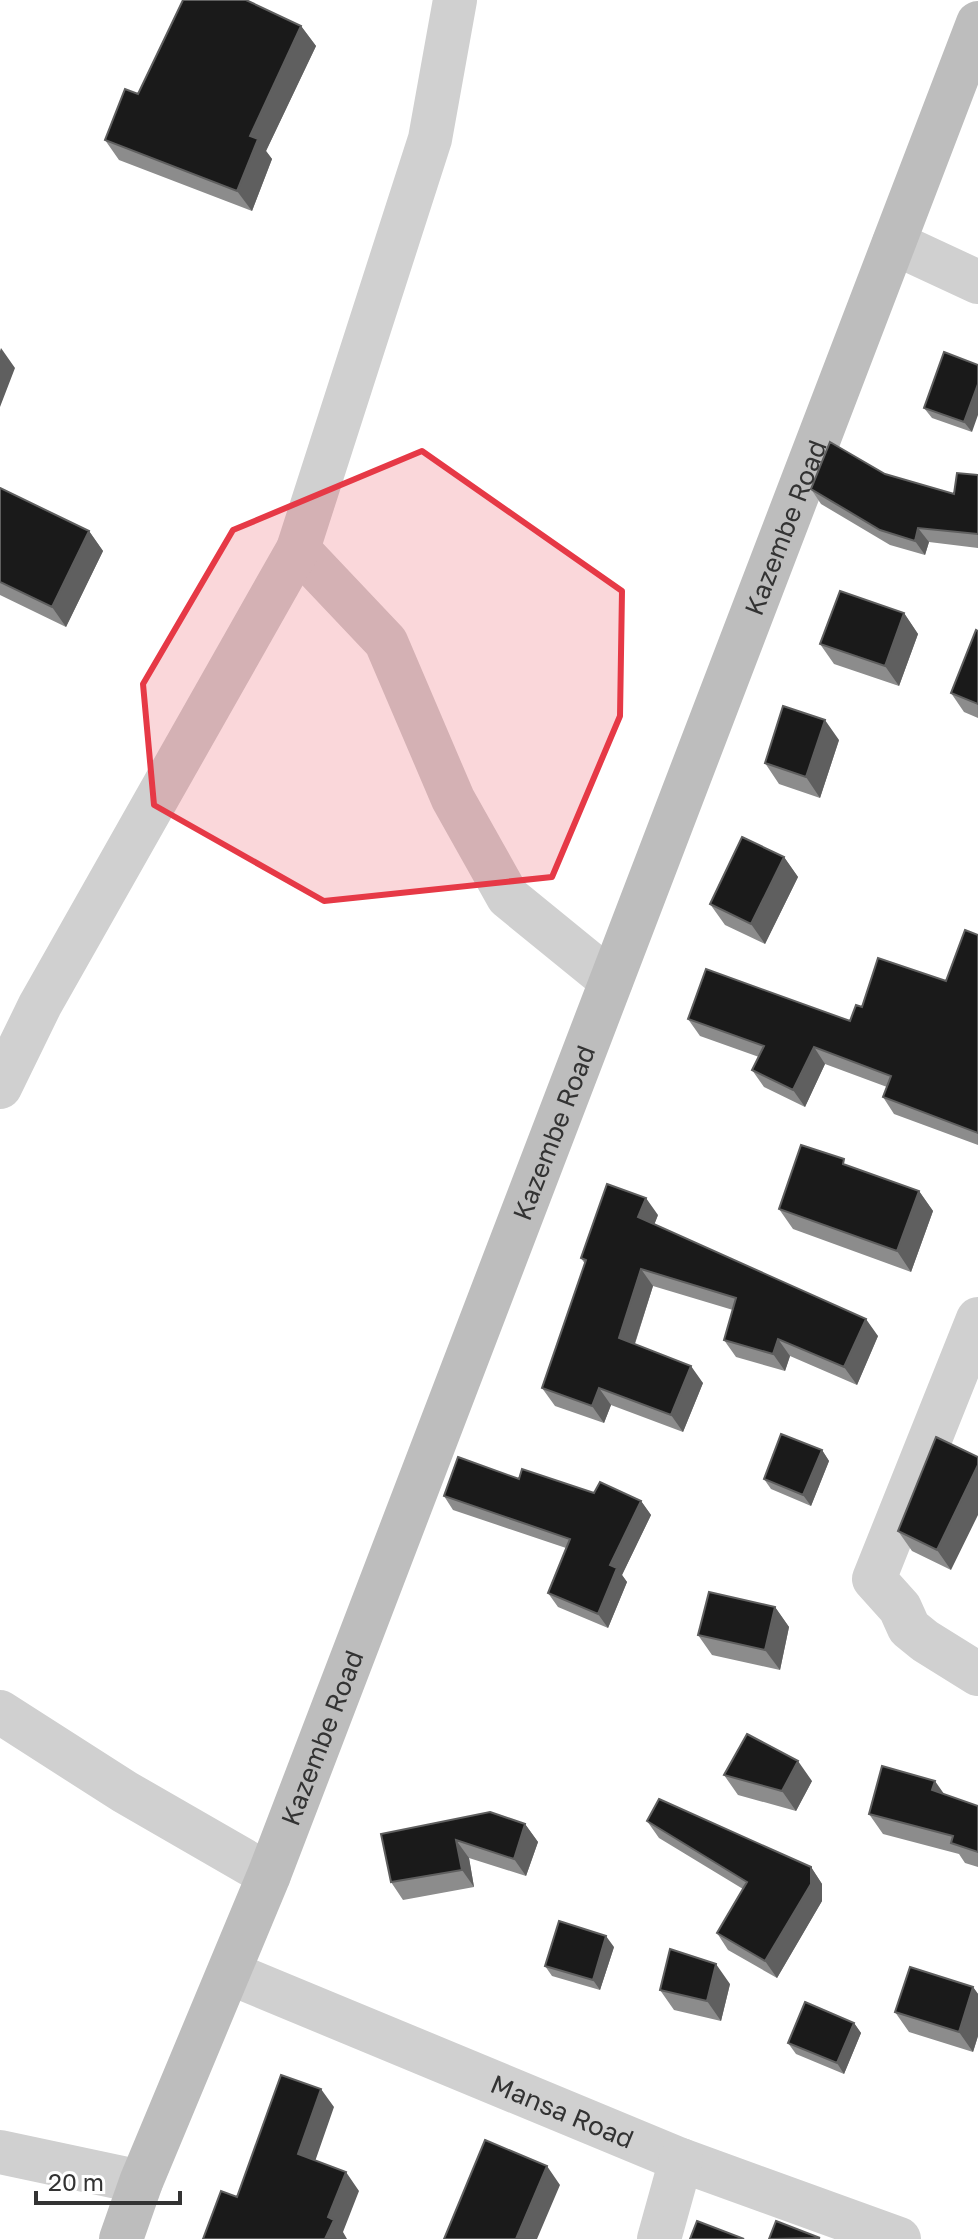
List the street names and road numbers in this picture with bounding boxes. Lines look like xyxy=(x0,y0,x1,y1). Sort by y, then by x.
street label: Kazembe Road xyxy=(737,435,832,619)
street label: Kazembe Road xyxy=(506,1041,601,1225)
street label: Kazembe Road xyxy=(274,1646,369,1830)
street label: Mansa Road xyxy=(486,2067,639,2154)

